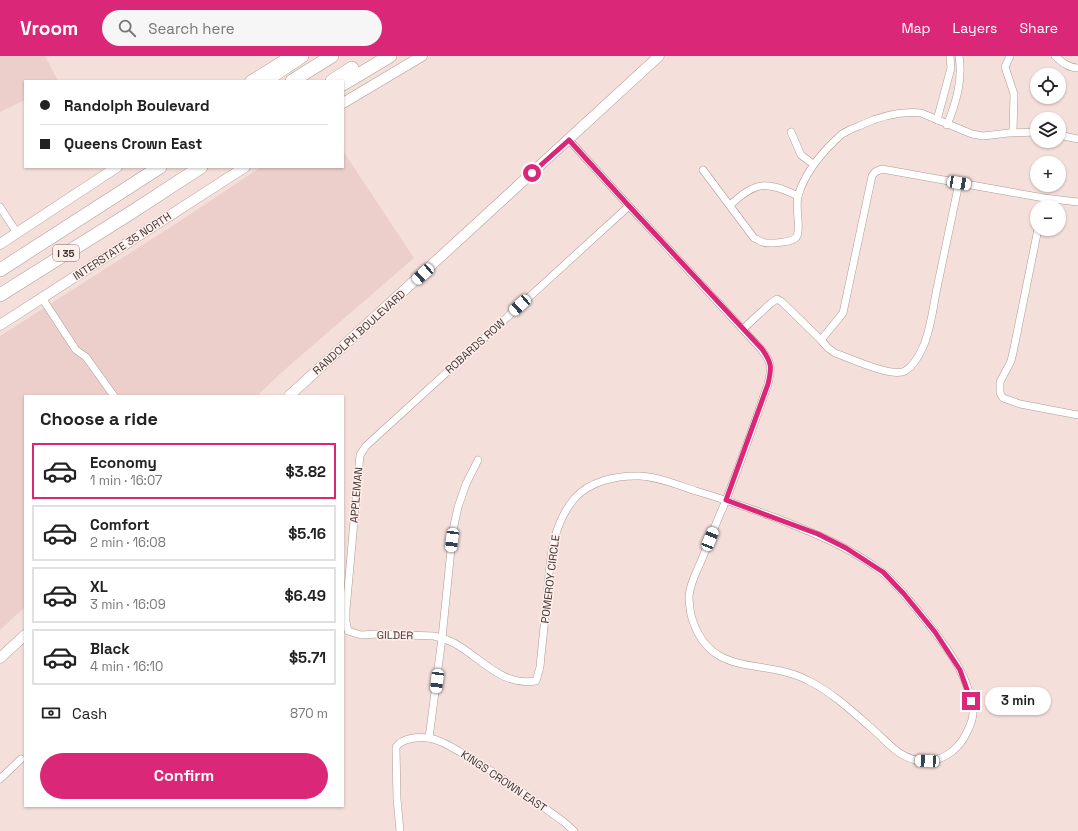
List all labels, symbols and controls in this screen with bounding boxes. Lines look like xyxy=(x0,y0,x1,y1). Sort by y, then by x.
search box xyxy=(102,10,382,46)
text: Vroom xyxy=(20,16,78,41)
icon: search xyxy=(116,17,138,39)
text: Search here xyxy=(148,19,235,38)
text: Map xyxy=(901,19,931,37)
text: Layers xyxy=(953,19,997,37)
text: Share xyxy=(1019,19,1058,37)
map controls xyxy=(1030,68,1066,236)
button: locate xyxy=(1030,68,1066,104)
text: Randolph Boulevard xyxy=(64,96,210,115)
button: layers xyxy=(1030,112,1066,148)
text: Queens Crown East xyxy=(64,134,202,153)
button: + xyxy=(1030,156,1066,192)
route start xyxy=(523,164,541,182)
car xyxy=(946,175,972,191)
button: − xyxy=(1030,200,1066,236)
street label: INTERSTATE 35 NORTH xyxy=(70,209,174,283)
road number: I 35 xyxy=(53,245,79,261)
car xyxy=(410,262,436,286)
street label: RANDOLPH BOULEVARD xyxy=(310,287,408,377)
car xyxy=(507,293,533,317)
street label: ROBARDS ROW xyxy=(442,315,508,377)
text: Choose a ride xyxy=(40,407,158,430)
icon: car xyxy=(42,453,78,489)
text: Economy xyxy=(90,453,157,472)
text: $3.82 xyxy=(285,462,326,481)
street label: APPLEMAN xyxy=(347,466,365,524)
text: 1 min · 16:07 xyxy=(90,472,162,489)
icon: car xyxy=(42,515,78,551)
text: Comfort xyxy=(90,515,150,534)
text: $5.16 xyxy=(288,524,326,543)
car xyxy=(700,526,720,552)
car xyxy=(445,527,459,553)
text: 2 min · 16:08 xyxy=(90,534,166,551)
street label: POMEROY CIRCLE xyxy=(538,534,562,624)
icon: car xyxy=(42,577,78,613)
text: XL xyxy=(90,577,108,596)
text: $6.49 xyxy=(284,586,326,605)
text: 3 min · 16:09 xyxy=(90,596,166,613)
street label: GILDER xyxy=(377,628,413,642)
icon: car xyxy=(42,639,78,675)
text: Black xyxy=(90,639,130,658)
text: $5.71 xyxy=(289,648,326,667)
text: 4 min · 16:10 xyxy=(90,658,163,675)
car xyxy=(430,668,444,694)
callout: 3 min xyxy=(985,687,1051,715)
route end xyxy=(962,692,980,710)
text: 3 min xyxy=(1001,692,1035,709)
icon: cash xyxy=(40,702,62,724)
text: Cash xyxy=(72,704,107,723)
text: 870 m xyxy=(290,705,328,722)
street label: KINGS CROWN EAST xyxy=(458,747,550,815)
button: Confirm xyxy=(40,753,328,799)
car xyxy=(915,754,939,768)

